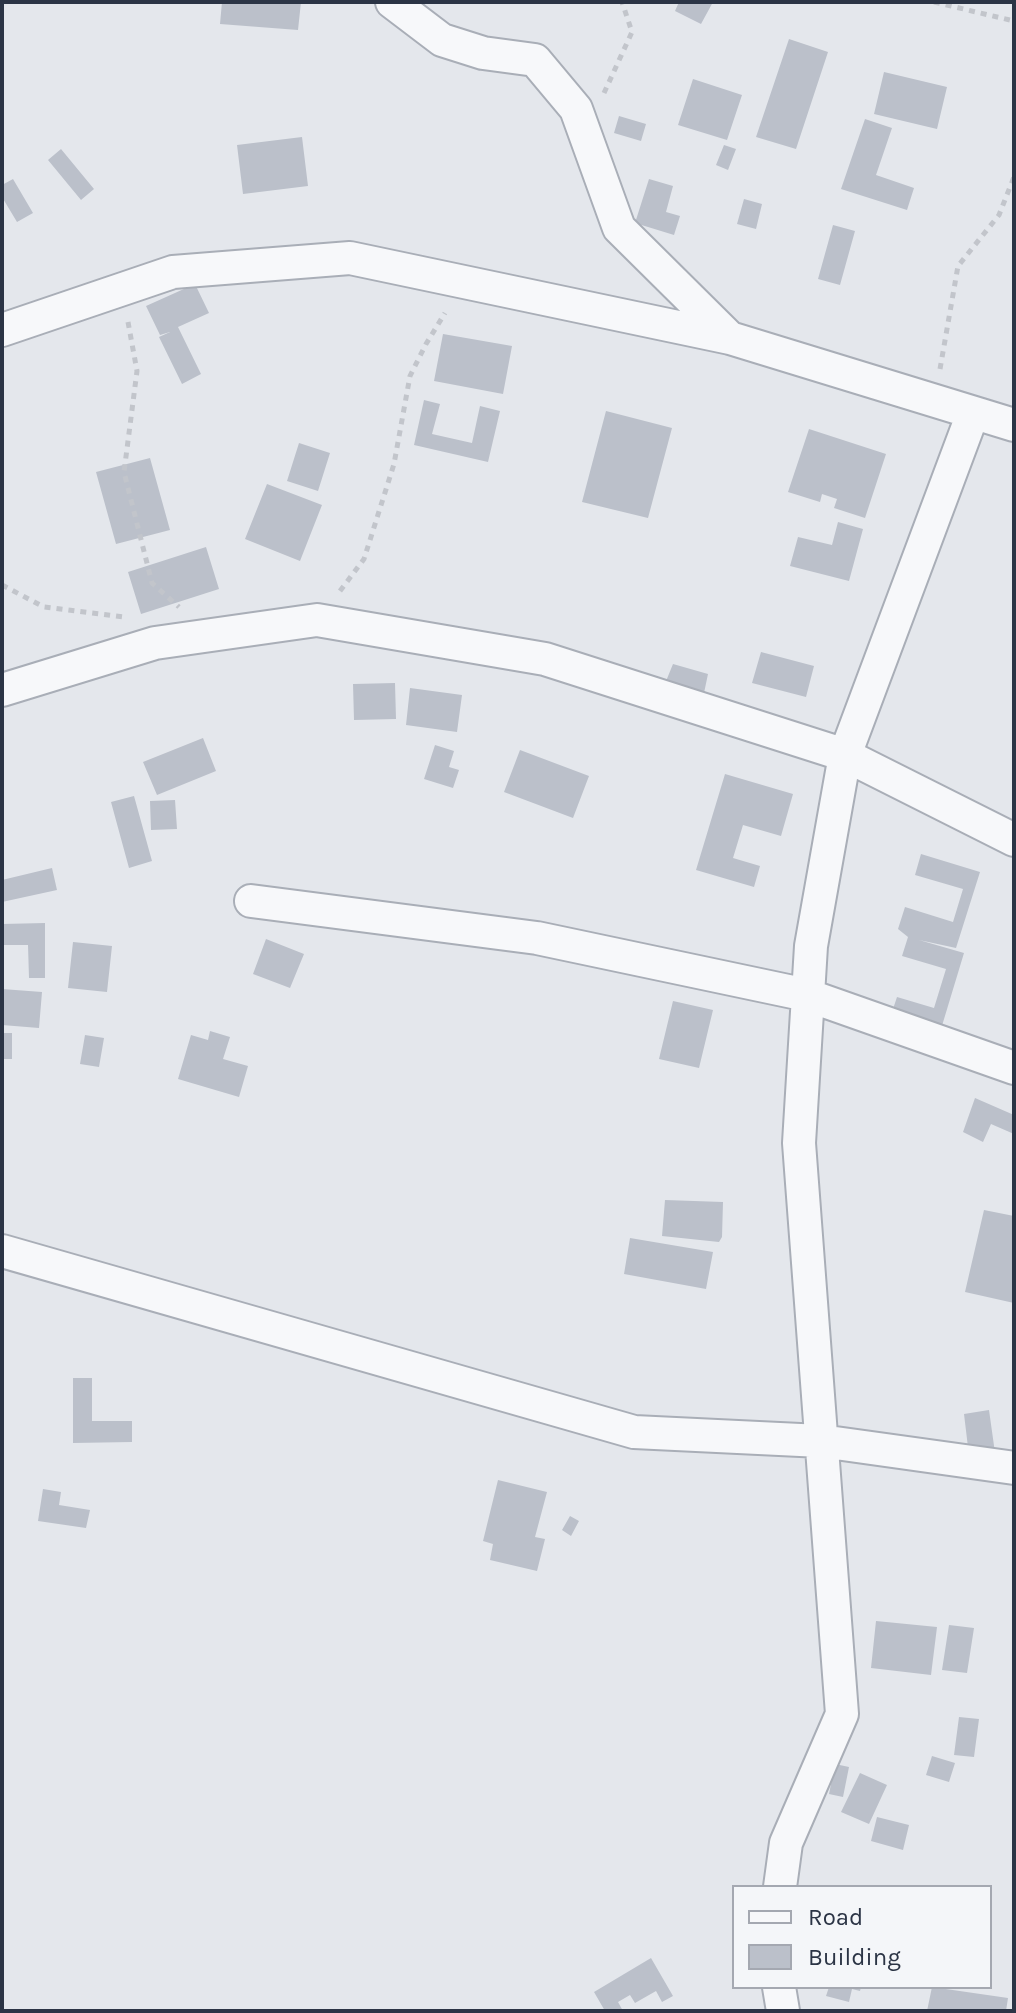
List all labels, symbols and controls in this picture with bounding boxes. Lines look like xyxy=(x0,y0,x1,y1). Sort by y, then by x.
legend xyxy=(732,1885,992,1989)
text: Road xyxy=(808,1903,863,1931)
text: Building xyxy=(808,1943,901,1971)

